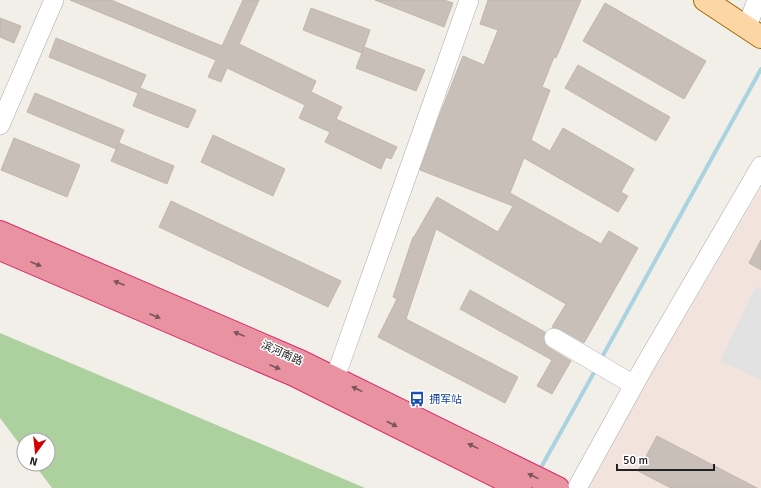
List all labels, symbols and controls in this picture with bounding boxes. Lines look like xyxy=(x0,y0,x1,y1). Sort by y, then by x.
one-way arrow xyxy=(30,262,42,268)
one-way arrow xyxy=(114,280,125,286)
one-way arrow xyxy=(150,313,162,319)
one-way arrow xyxy=(232,331,244,337)
street label: 滨河南路 xyxy=(259,338,305,368)
one-way arrow xyxy=(269,364,280,370)
one-way arrow xyxy=(351,386,362,392)
bus stop icon: 拥军站 xyxy=(408,390,426,408)
place label: 拥军站 xyxy=(429,393,462,406)
one-way arrow xyxy=(386,421,397,427)
north arrow xyxy=(16,432,56,472)
one-way arrow xyxy=(467,443,479,449)
scale bar xyxy=(617,446,714,472)
text: 50 m xyxy=(623,453,648,468)
text: N xyxy=(28,454,39,468)
one-way arrow xyxy=(527,473,539,479)

